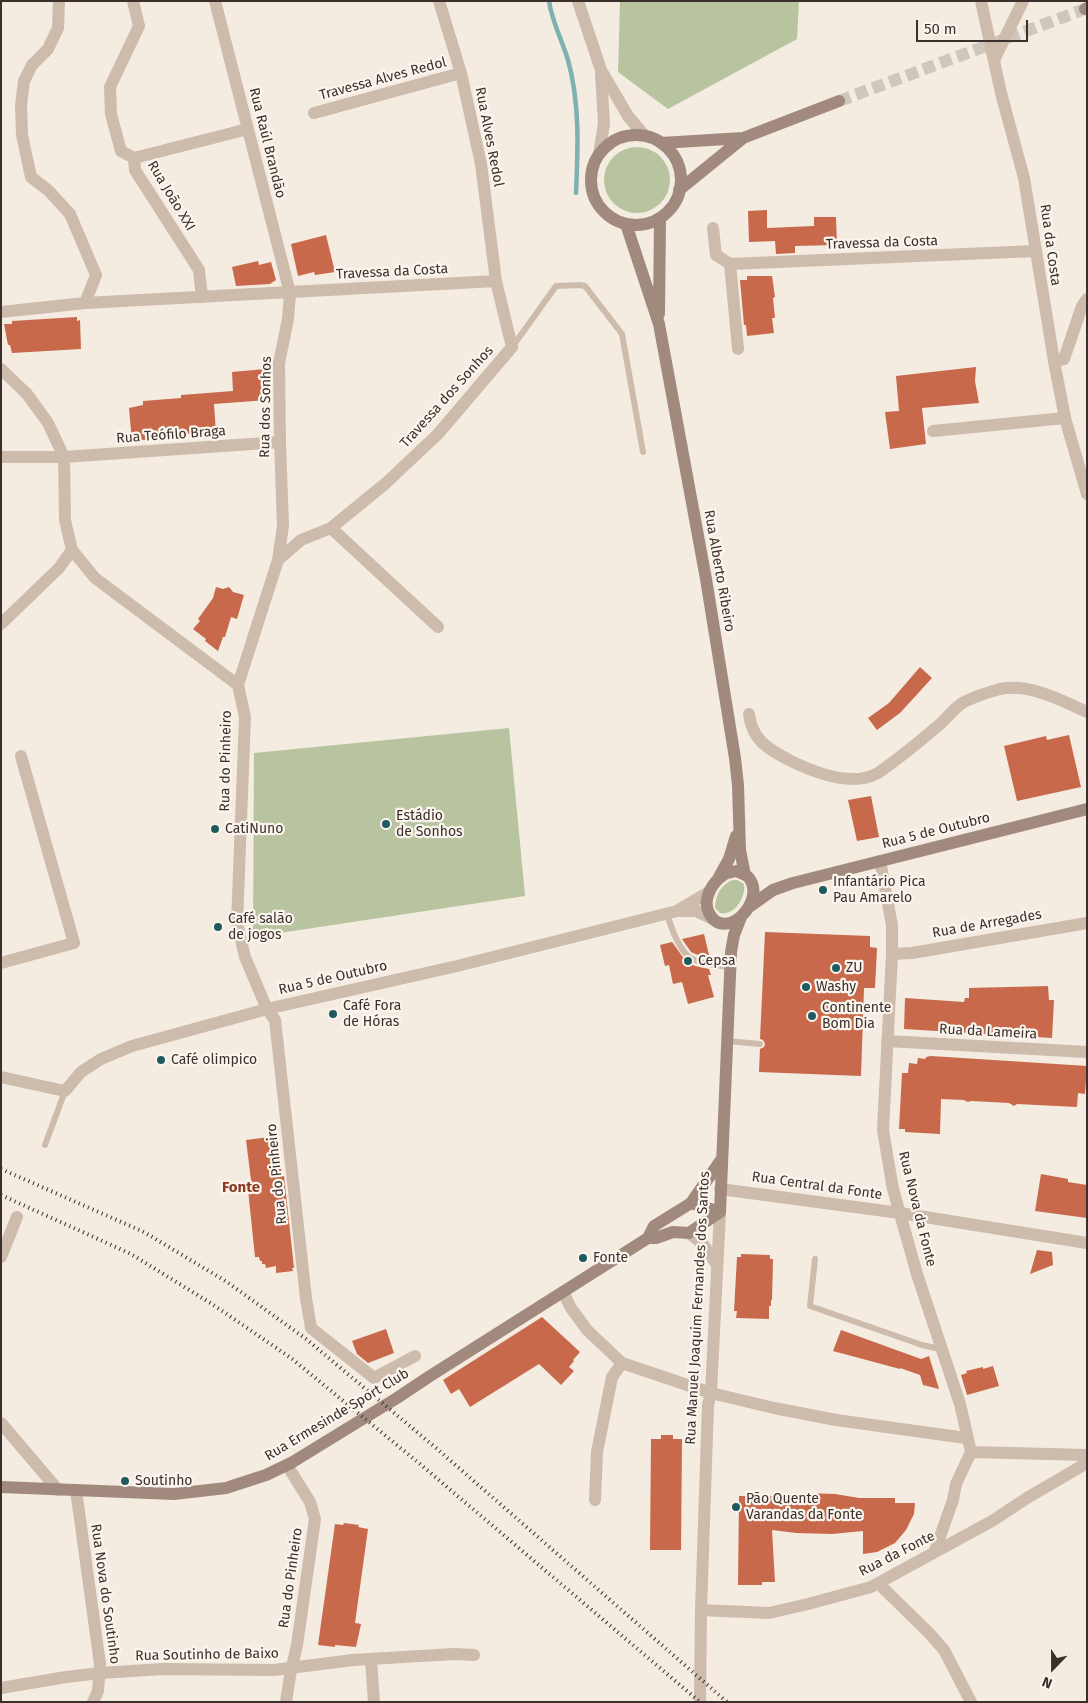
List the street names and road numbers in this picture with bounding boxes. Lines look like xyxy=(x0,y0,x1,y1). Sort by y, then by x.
street label: Travessa Alves Redol xyxy=(318,54,448,104)
street label: Rua Raúl Brandão xyxy=(245,86,289,200)
street label: Rua Alves Redol xyxy=(471,86,507,188)
street label: Rua João XXI xyxy=(143,158,199,234)
street label: Rua da Costa xyxy=(1036,203,1064,287)
street label: Travessa da Costa xyxy=(826,233,938,253)
street label: Travessa da Costa xyxy=(336,261,448,283)
street label: Travessa dos Sonhos xyxy=(397,343,497,451)
street label: Rua dos Sonhos xyxy=(257,356,275,458)
street label: Rua Teófilo Braga xyxy=(116,423,226,447)
street label: Rua Alberto Ribeiro xyxy=(700,509,738,633)
street label: Rua do Pinheiro xyxy=(217,710,235,812)
street label: Rua 5 de Outubro xyxy=(880,809,992,853)
street label: Rua de Arregades xyxy=(931,906,1043,942)
street label: Rua 5 de Outubro xyxy=(277,957,389,999)
street label: Rua da Lameira xyxy=(939,1021,1037,1043)
street label: Rua do Pinheiro xyxy=(263,1123,291,1225)
street label: Rua Nova da Fonte xyxy=(895,1149,939,1269)
street label: Rua Central da Fonte xyxy=(751,1169,883,1203)
street label: Rua Manuel Joaquim Fernandes dos Santos xyxy=(682,1171,714,1445)
street label: Rua Ermesinde Sport Club xyxy=(262,1365,412,1465)
street label: Rua Nova do Soutinho xyxy=(87,1523,123,1665)
street label: Rua do Pinheiro xyxy=(276,1527,306,1629)
street label: Rua da Fonte xyxy=(856,1528,938,1580)
street label: Rua Soutinho de Baixo xyxy=(135,1645,279,1665)

